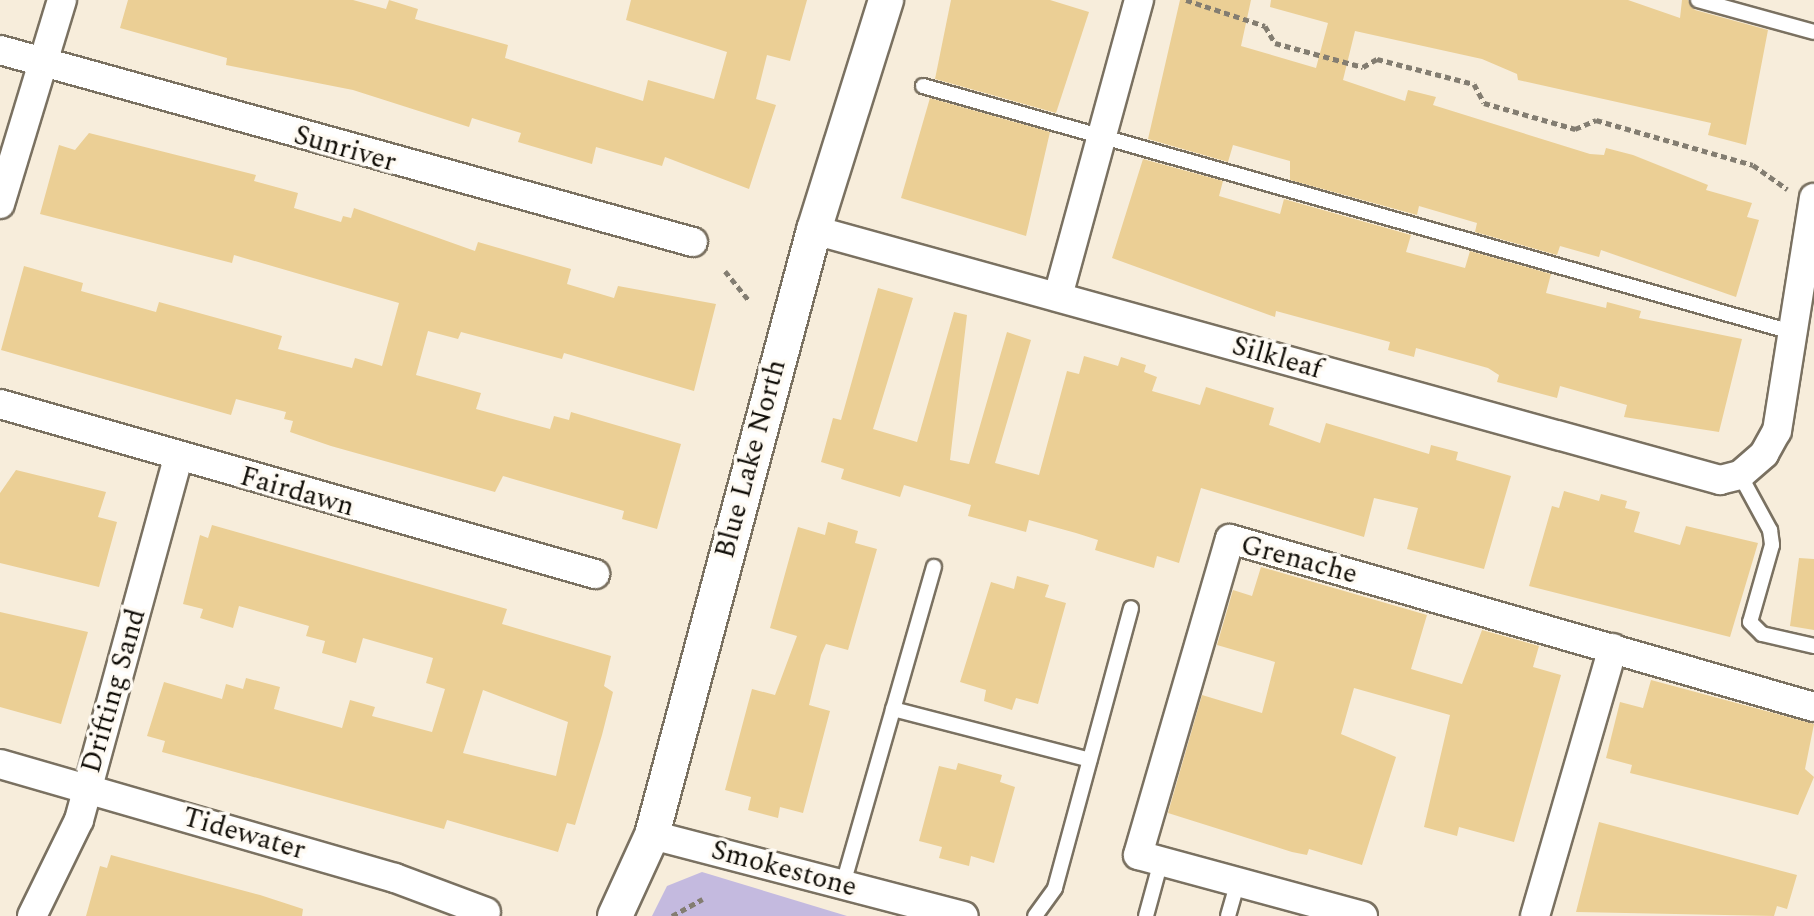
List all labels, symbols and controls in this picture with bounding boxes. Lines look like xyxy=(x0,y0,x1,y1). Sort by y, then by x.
street label: Sunriver xyxy=(290,118,400,180)
street label: Silkleaf xyxy=(1228,329,1326,387)
street label: Blue Lake North xyxy=(708,356,794,562)
street label: Fairdawn xyxy=(236,460,358,524)
street label: Grenache xyxy=(1237,528,1361,592)
street label: Drifting Sand xyxy=(75,605,153,777)
street label: Tidewater xyxy=(179,800,309,868)
street label: Smokestone xyxy=(708,833,860,905)

